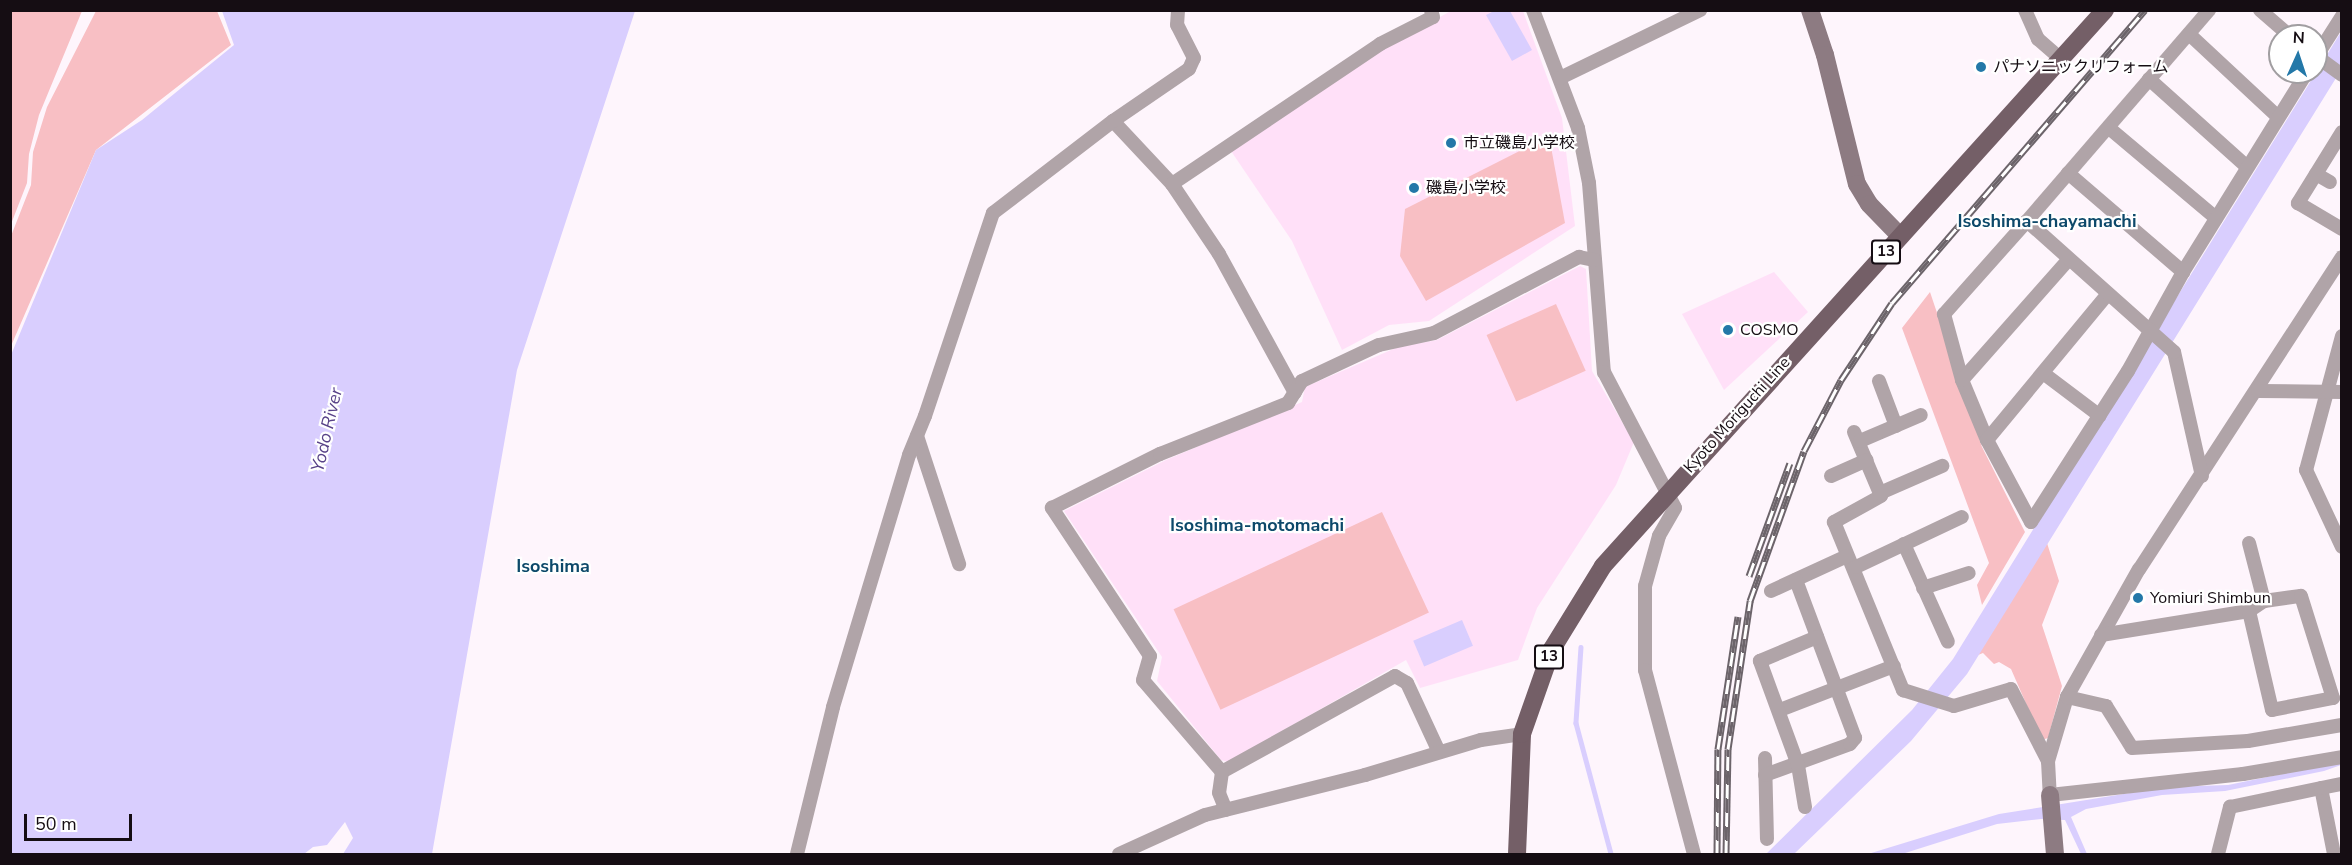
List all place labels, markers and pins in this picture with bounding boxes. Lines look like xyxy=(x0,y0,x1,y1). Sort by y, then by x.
place label: パナソニックリフォーム xyxy=(1993,57,2169,77)
marker: パナソニックリフォーム xyxy=(1974,60,1988,74)
place label: 市立磯島小学校 xyxy=(1463,133,1575,153)
marker: 市立磯島小学校 xyxy=(1444,136,1458,150)
place label: 磯島小学校 xyxy=(1426,178,1506,198)
marker: 磯島小学校 xyxy=(1407,181,1421,195)
place label: COSMO xyxy=(1740,320,1798,340)
marker: COSMO xyxy=(1721,323,1735,337)
place label: Yomiuri Shimbun xyxy=(2150,588,2271,608)
marker: Yomiuri Shimbun xyxy=(2131,591,2145,605)

